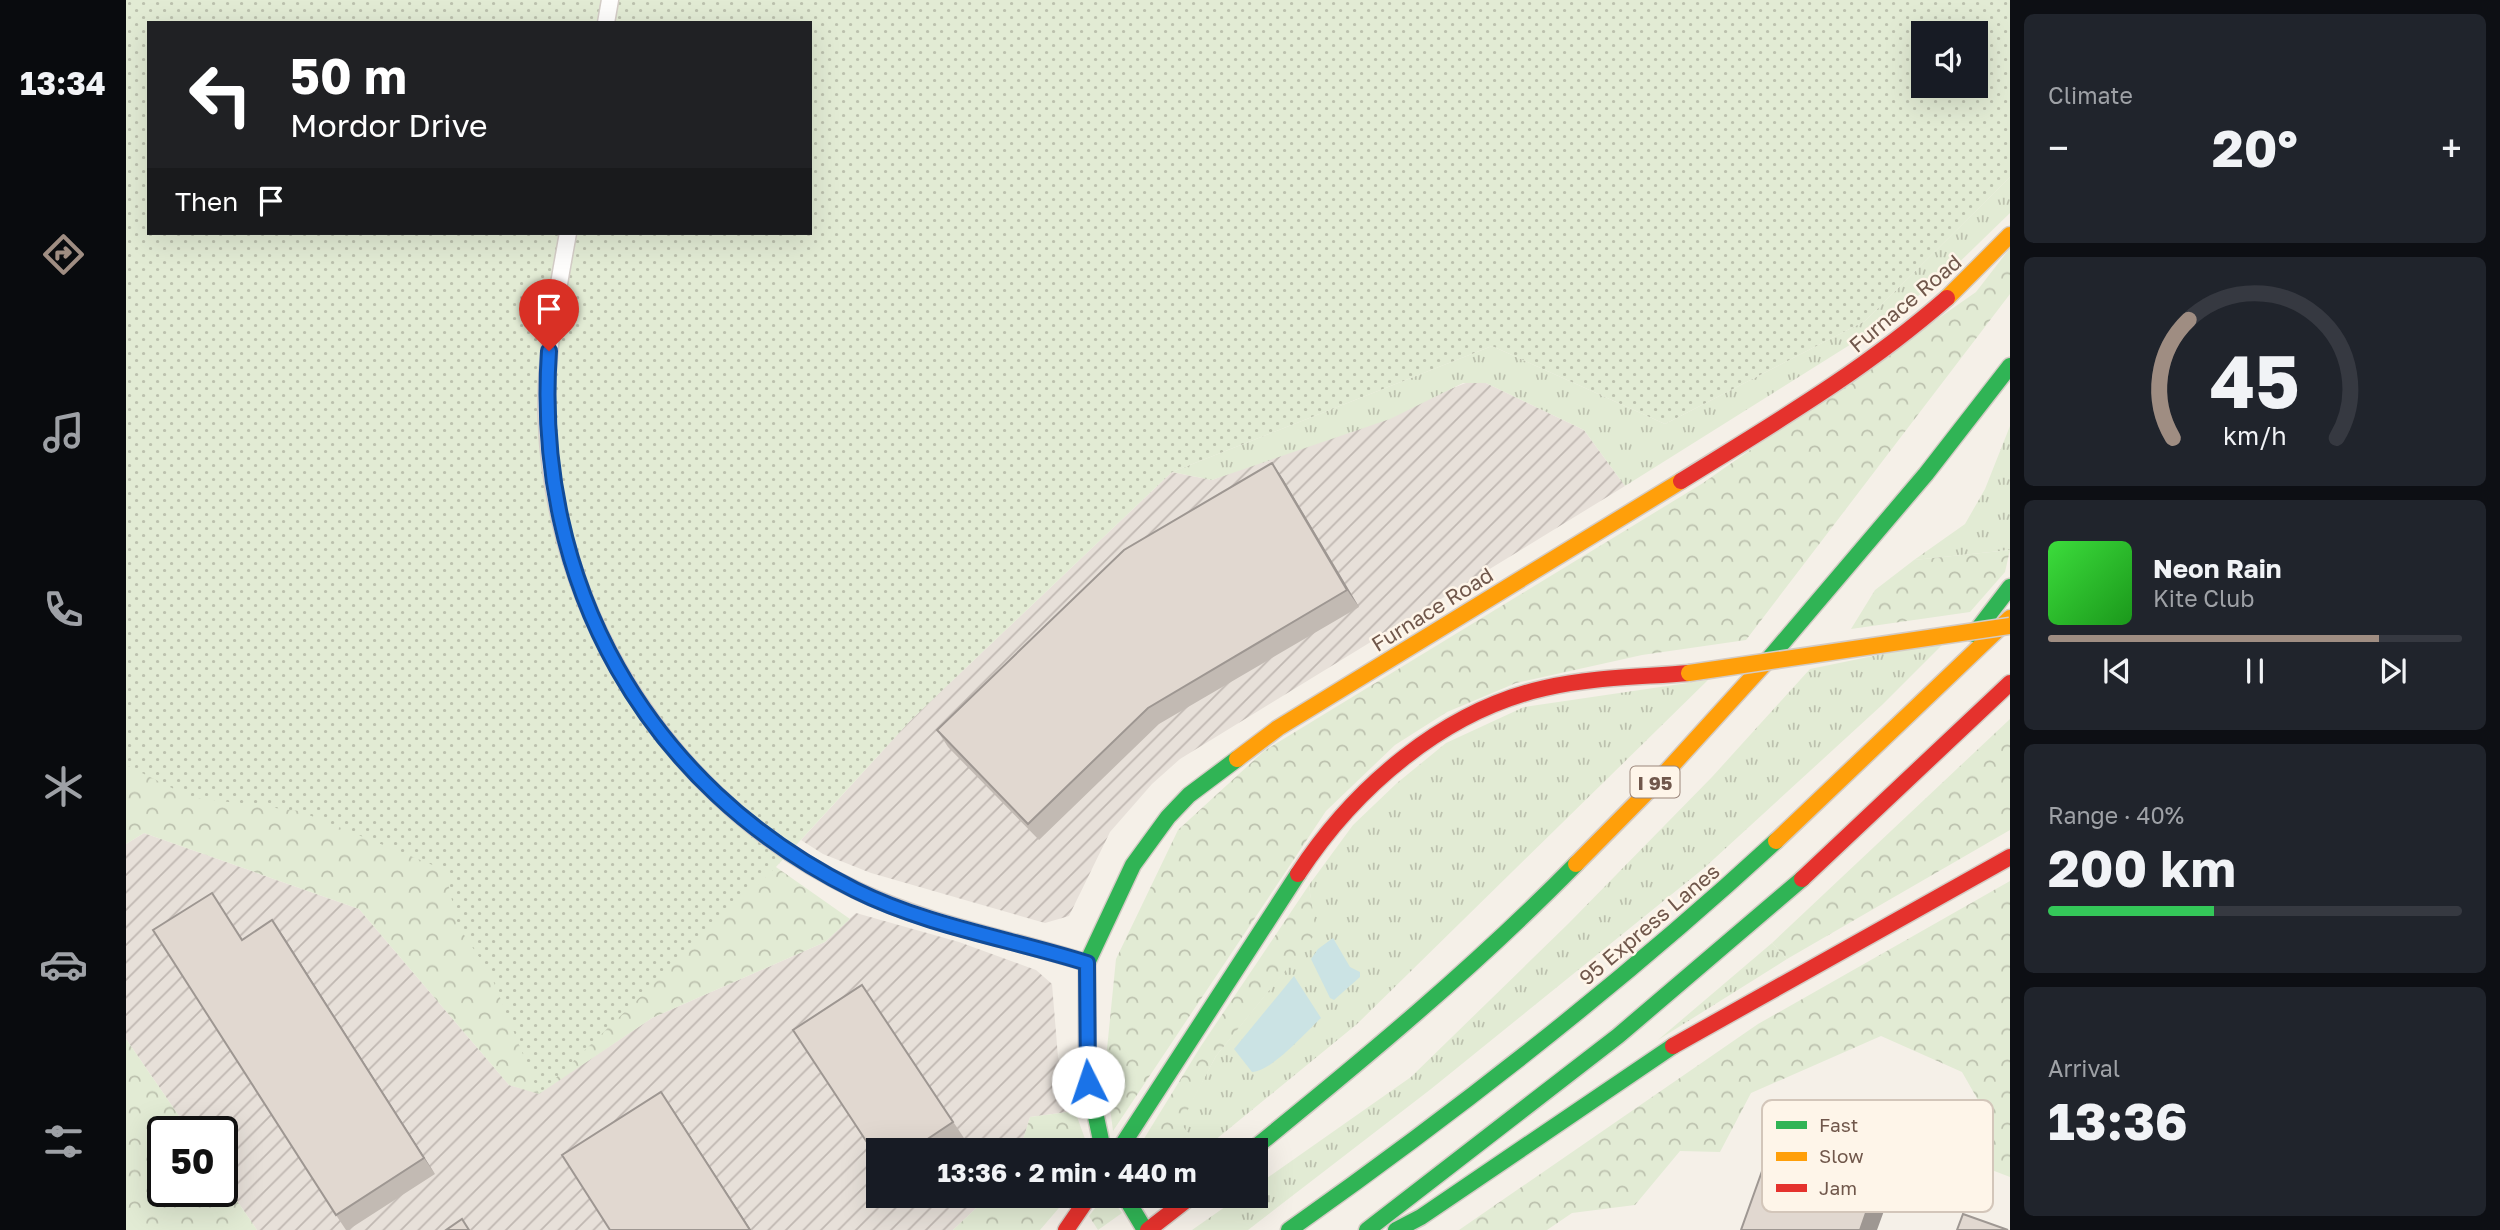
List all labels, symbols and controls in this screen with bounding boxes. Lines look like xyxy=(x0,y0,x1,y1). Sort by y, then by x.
map controls xyxy=(1911,21,1988,98)
button: sound xyxy=(1911,21,1988,98)
text: 50 m xyxy=(290,46,407,105)
icon: left xyxy=(175,49,266,140)
text: 13:34 xyxy=(20,64,106,102)
text: Climate xyxy=(2048,81,2133,109)
text: Mordor Drive xyxy=(290,106,488,144)
text: 20° xyxy=(2212,116,2298,178)
text: − xyxy=(2048,125,2069,170)
text: + xyxy=(2441,125,2462,170)
icon: arrive xyxy=(252,182,290,220)
text: Then xyxy=(175,186,238,217)
icon: directions xyxy=(39,230,88,279)
street label: Furnace Road xyxy=(1844,249,1966,357)
pin xyxy=(519,279,579,351)
icon: arrive xyxy=(530,290,568,328)
text: 45 xyxy=(2210,337,2300,424)
icon: music xyxy=(39,408,88,457)
text: km/h xyxy=(2223,420,2287,451)
text: Neon Rain xyxy=(2153,553,2282,584)
street label: Furnace Road xyxy=(1366,561,1498,657)
text: Kite Club xyxy=(2153,584,2254,612)
icon: phone xyxy=(39,585,88,634)
icon: previous xyxy=(2098,652,2136,690)
icon: pause xyxy=(2236,652,2274,690)
icon: next xyxy=(2374,652,2412,690)
icon: climate xyxy=(39,762,88,811)
road number: I 95 xyxy=(1630,766,1680,797)
text: Range · 40% xyxy=(2048,801,2184,829)
text: 200 km xyxy=(2048,836,2236,898)
street label: 95 Express Lanes xyxy=(1573,858,1725,990)
icon: car xyxy=(39,940,88,989)
position arrow xyxy=(1051,1045,1125,1119)
text: Arrival xyxy=(2048,1054,2120,1082)
text: 13:36 xyxy=(2048,1089,2188,1151)
legend xyxy=(1762,1100,1993,1212)
text: Fast xyxy=(1819,1113,1858,1136)
speed limit sign: 50 xyxy=(147,1116,238,1207)
icon: filters xyxy=(39,1117,88,1166)
text: Slow xyxy=(1819,1144,1864,1167)
text: 13:36 · 2 min · 440 m xyxy=(937,1157,1197,1188)
text: Jam xyxy=(1819,1176,1857,1199)

